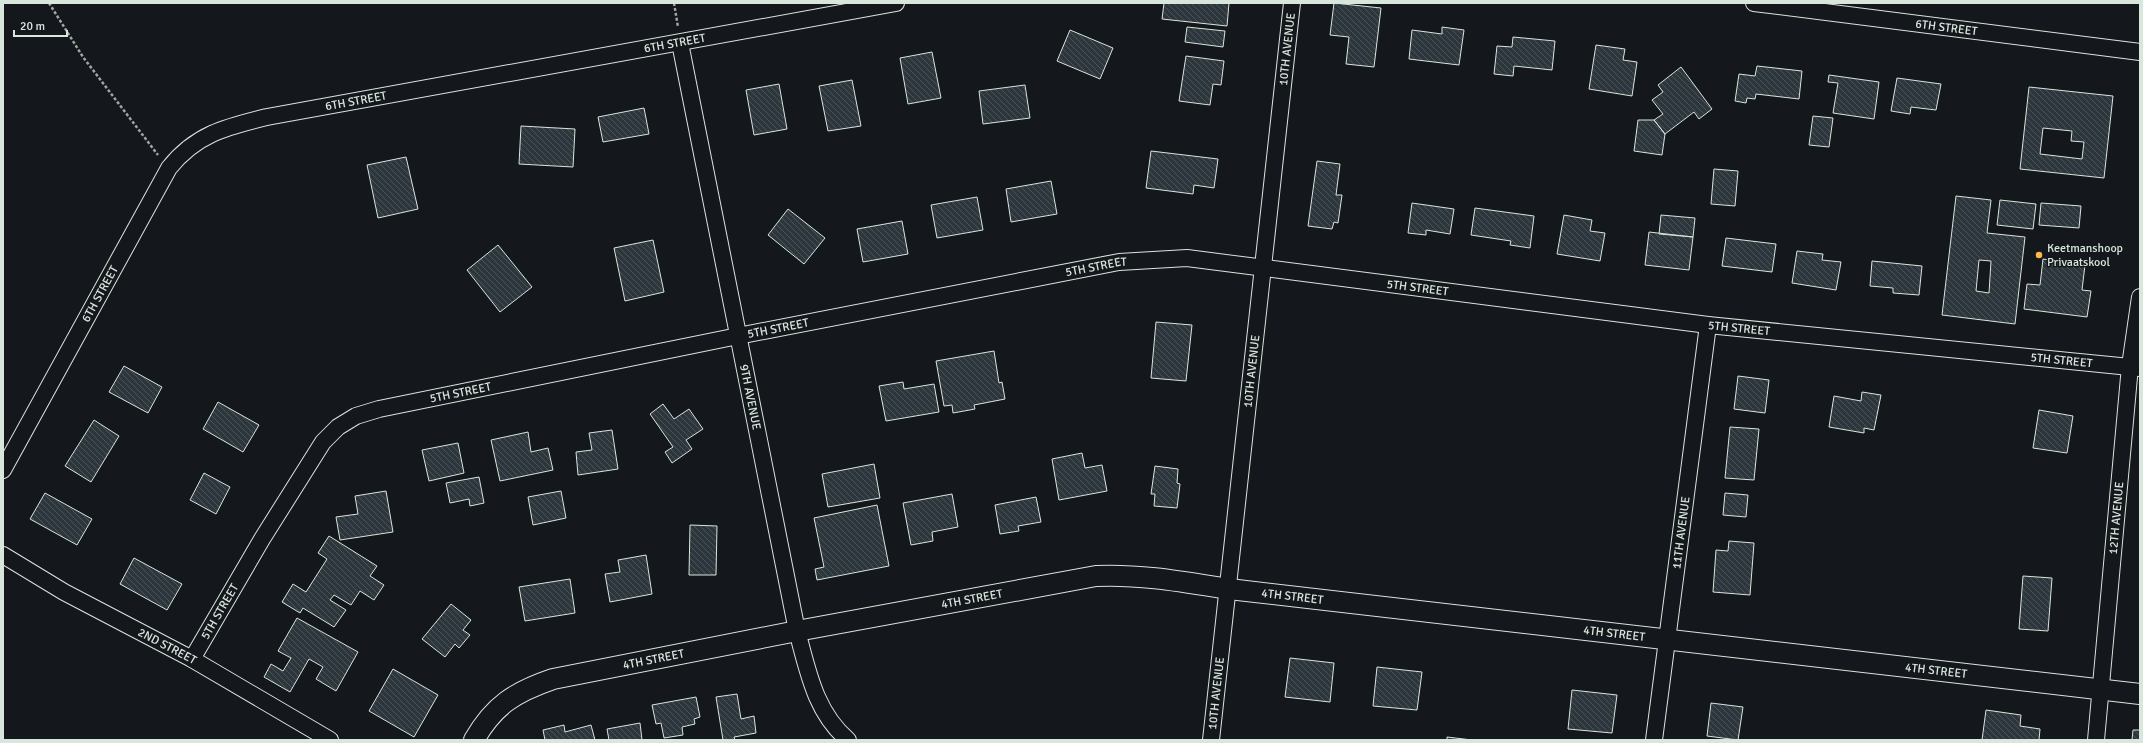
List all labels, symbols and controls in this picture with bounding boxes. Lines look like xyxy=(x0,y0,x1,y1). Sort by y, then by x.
scale bar xyxy=(14,12,67,38)
street label: 10TH AVENUE xyxy=(1275,12,1298,86)
street label: 6TH STREET xyxy=(1915,16,1978,39)
text: 20 m xyxy=(20,19,45,34)
street label: 6TH STREET xyxy=(643,30,707,56)
street label: 6TH STREET xyxy=(324,88,388,114)
place label: Keetmanshoop Privaatskool xyxy=(2047,241,2123,270)
marker: Keetmanshoop Privaatskool xyxy=(2034,250,2044,260)
street label: 5TH STREET xyxy=(1064,254,1127,280)
street label: 6TH STREET xyxy=(78,263,121,325)
street label: 5TH STREET xyxy=(1386,276,1450,299)
street label: 5TH STREET xyxy=(746,315,810,342)
street label: 5TH STREET xyxy=(1707,318,1771,339)
street label: 10TH AVENUE xyxy=(1240,334,1263,408)
street label: 5TH STREET xyxy=(2030,350,2093,371)
street label: 9TH AVENUE xyxy=(737,363,764,431)
street label: 5TH STREET xyxy=(429,379,492,406)
street label: 12TH AVENUE xyxy=(2105,481,2127,555)
street label: 11TH AVENUE xyxy=(1669,495,1693,570)
street label: 5TH STREET xyxy=(198,581,242,642)
street label: 4TH STREET xyxy=(1261,585,1324,607)
street label: 4TH STREET xyxy=(940,586,1004,612)
street label: 4TH STREET xyxy=(1583,622,1646,644)
street label: 2ND STREET xyxy=(136,625,200,668)
street label: 4TH STREET xyxy=(622,646,685,673)
street label: 10TH AVENUE xyxy=(1205,656,1228,730)
street label: 4TH STREET xyxy=(1904,659,1968,682)

